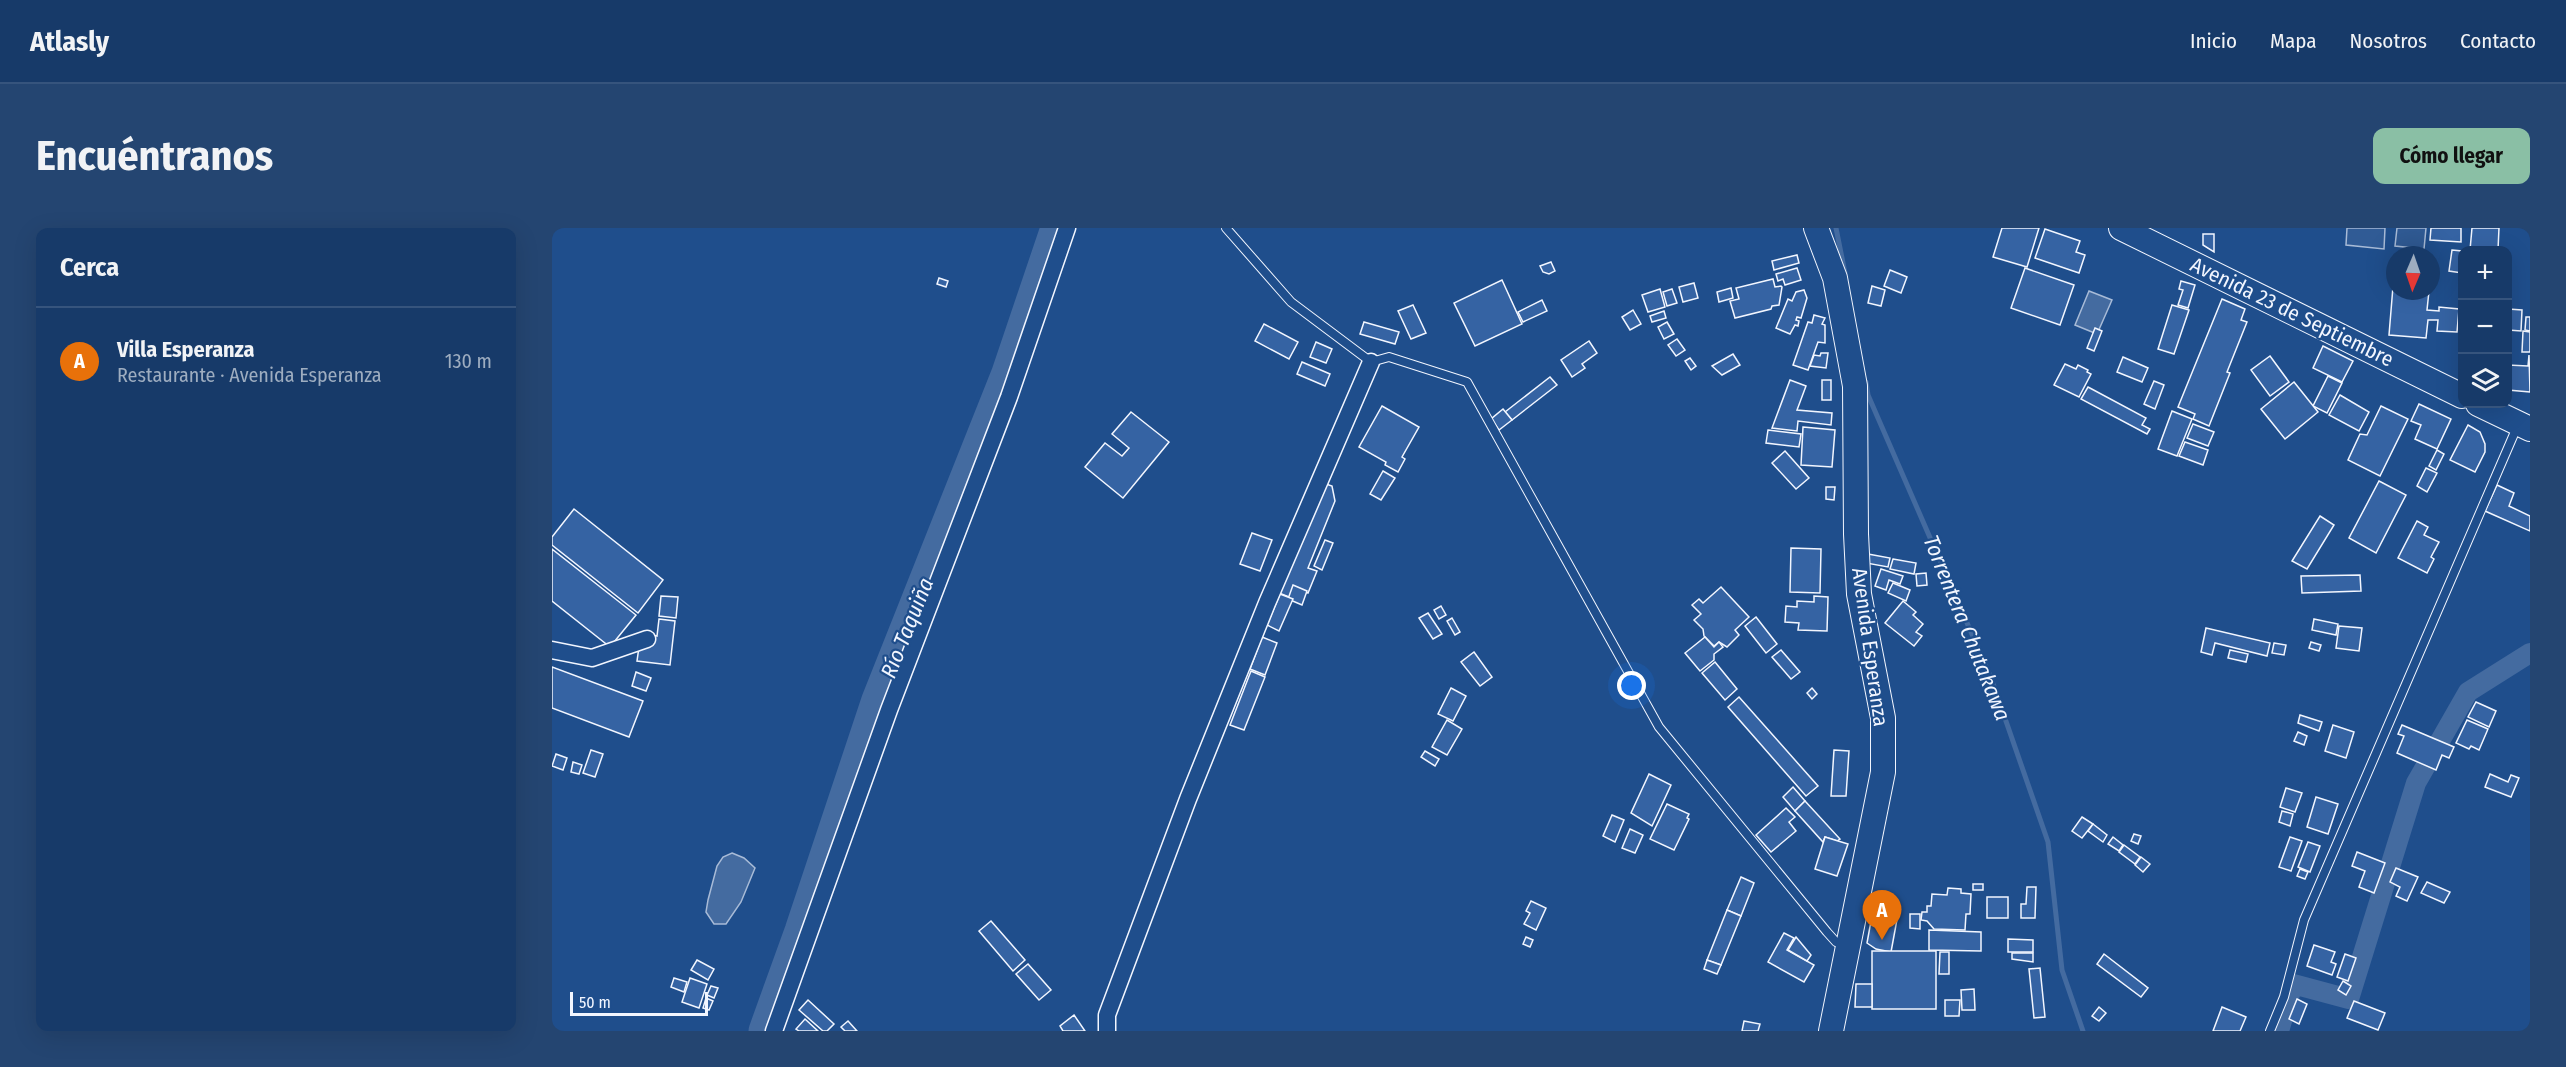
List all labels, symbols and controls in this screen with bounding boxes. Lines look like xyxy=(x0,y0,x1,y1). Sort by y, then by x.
text: Atlasly xyxy=(30,25,109,58)
text: Inicio xyxy=(2190,28,2237,54)
text: Mapa xyxy=(2270,28,2317,54)
text: Nosotros xyxy=(2350,28,2427,54)
text: Contacto xyxy=(2460,28,2536,54)
button: Cómo llegar xyxy=(2373,128,2530,184)
text: Encuéntranos xyxy=(36,131,273,181)
north arrow xyxy=(2386,246,2440,300)
map controls xyxy=(2458,246,2512,408)
button: + xyxy=(2458,246,2512,300)
text: Cerca xyxy=(60,252,119,283)
street label: Avenida 23 de Septiembre xyxy=(2186,252,2398,372)
button: − xyxy=(2458,300,2512,354)
text: Villa Esperanza xyxy=(117,336,255,363)
text: A xyxy=(74,349,85,373)
text: 130 m xyxy=(445,349,492,373)
button: layers xyxy=(2458,354,2512,408)
text: Restaurante · Avenida Esperanza xyxy=(117,363,382,387)
water label: Torrentera Chutakawa xyxy=(1917,531,2017,725)
street label: Avenida Esperanza xyxy=(1846,566,1894,728)
water label: Río Taquiña xyxy=(875,574,939,682)
your location xyxy=(1617,671,1646,700)
pin: A xyxy=(1862,890,1902,940)
scale bar xyxy=(570,989,708,1016)
text: 50 m xyxy=(579,993,611,1012)

